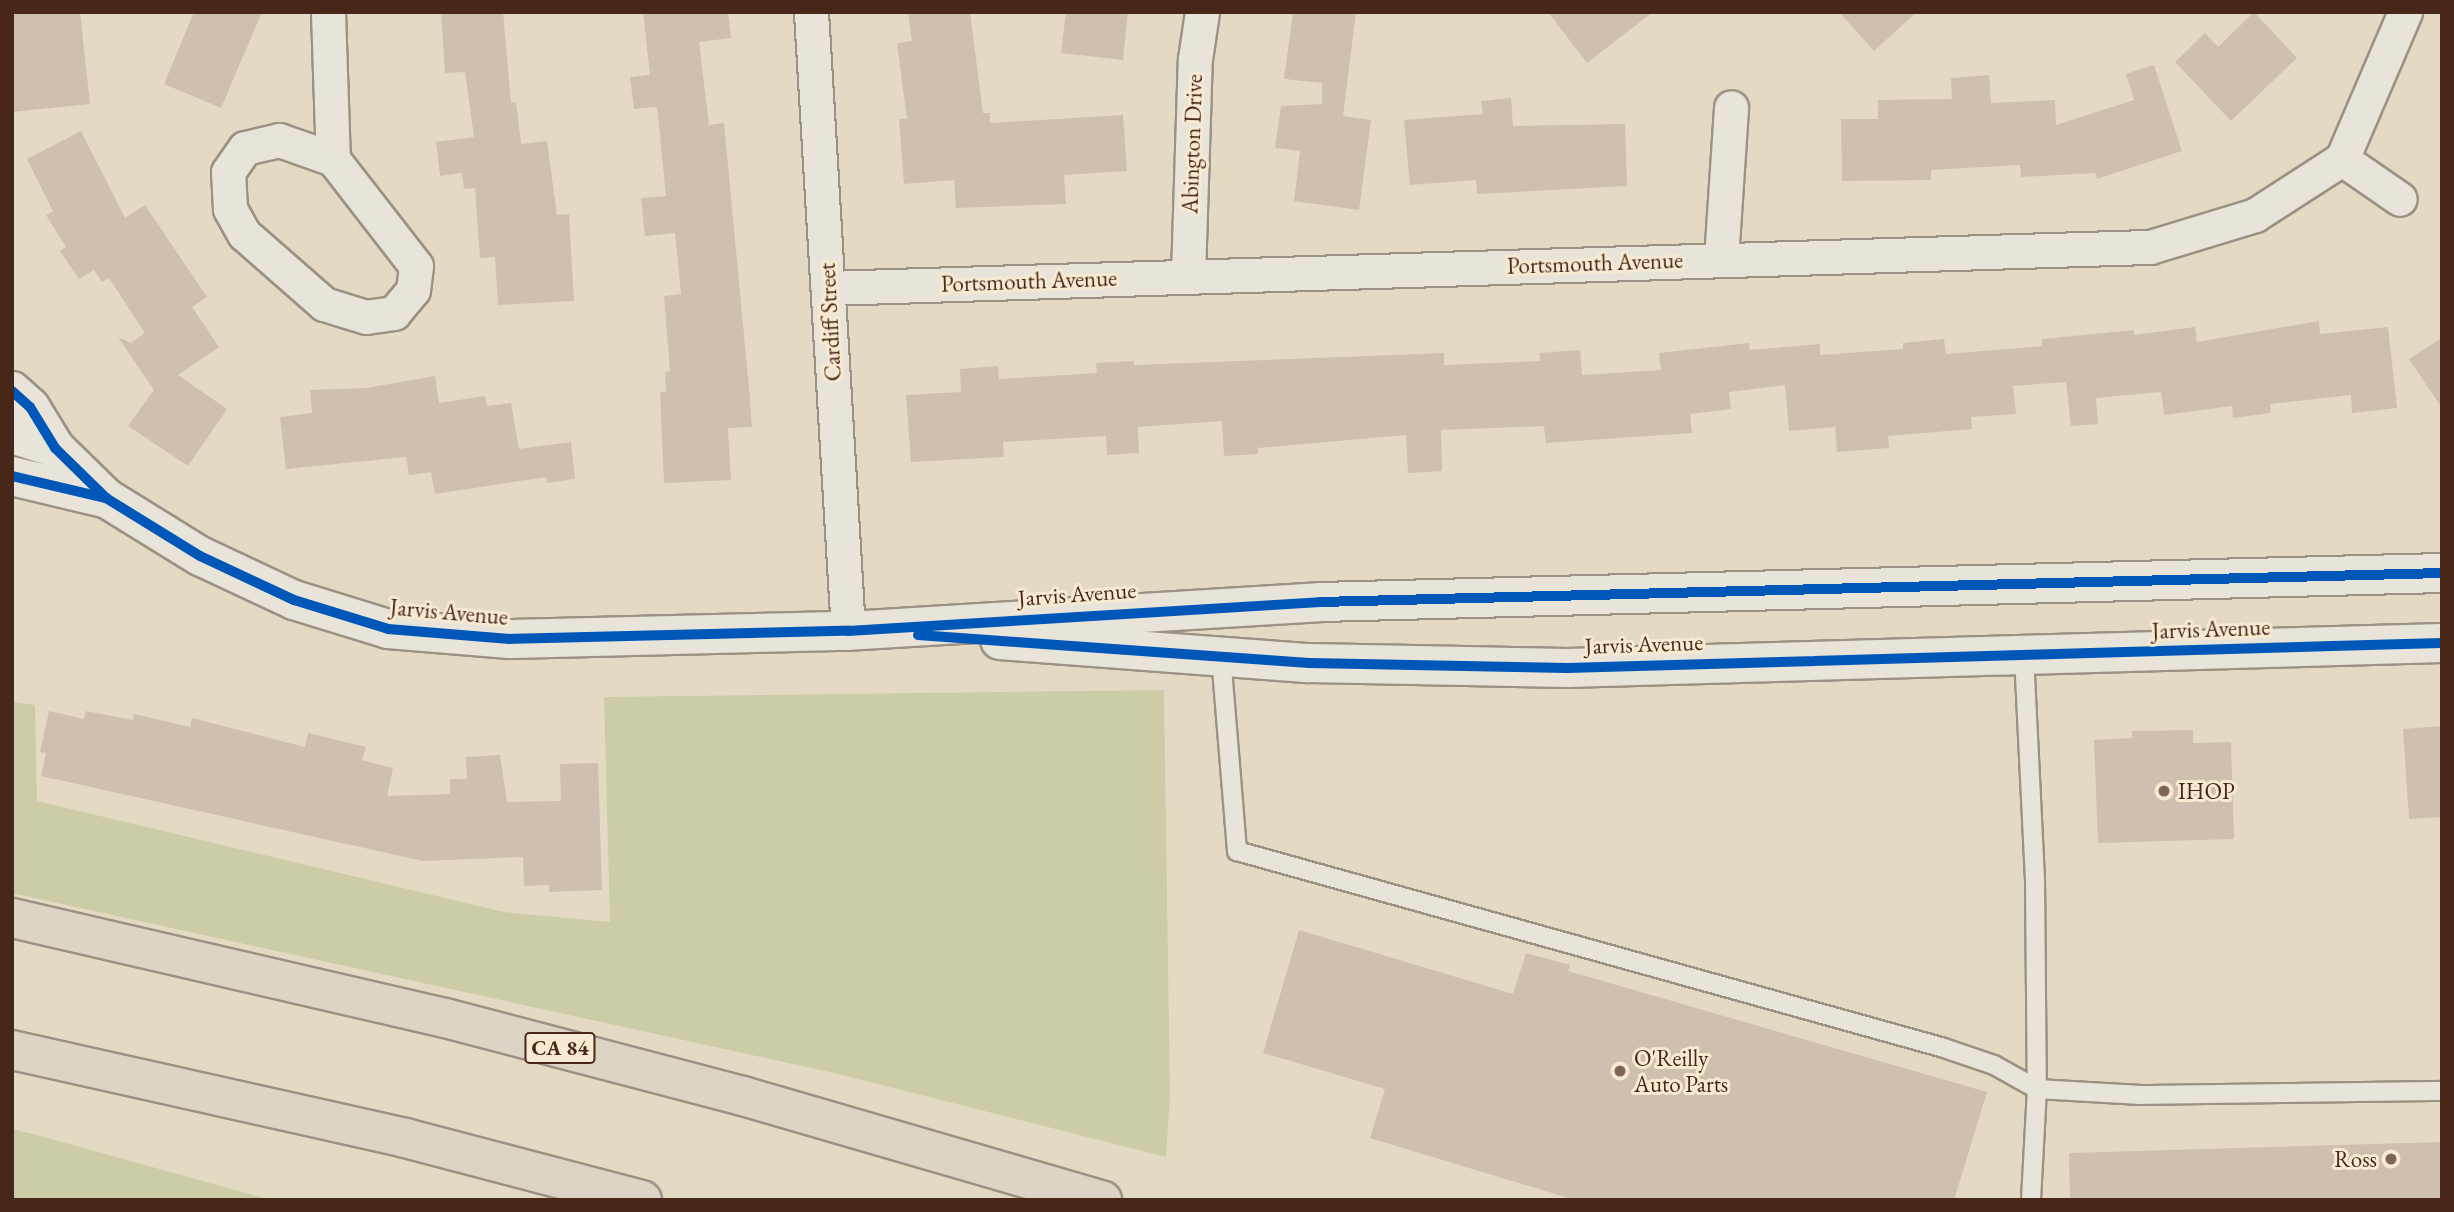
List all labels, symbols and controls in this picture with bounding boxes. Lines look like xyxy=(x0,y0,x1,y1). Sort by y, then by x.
street label: Abington Drive xyxy=(1176,74,1208,214)
street label: Portsmouth Avenue xyxy=(1506,246,1684,280)
street label: Cardiff Street xyxy=(813,262,847,382)
street label: Portsmouth Avenue xyxy=(940,264,1118,298)
street label: Jarvis Avenue xyxy=(1017,576,1137,612)
street label: Jarvis Avenue xyxy=(389,593,509,631)
street label: Jarvis Avenue xyxy=(2151,613,2271,645)
street label: Jarvis Avenue xyxy=(1584,628,1704,660)
place label: IHOP xyxy=(2178,777,2235,805)
marker: IHOP xyxy=(2156,783,2172,799)
road number: CA 84 xyxy=(523,1030,597,1066)
place label: O'Reilly Auto Parts xyxy=(1634,1044,1728,1098)
marker: O'Reilly Auto Parts xyxy=(1612,1063,1628,1079)
place label: Ross xyxy=(2334,1145,2377,1173)
marker: Ross xyxy=(2383,1151,2399,1167)

